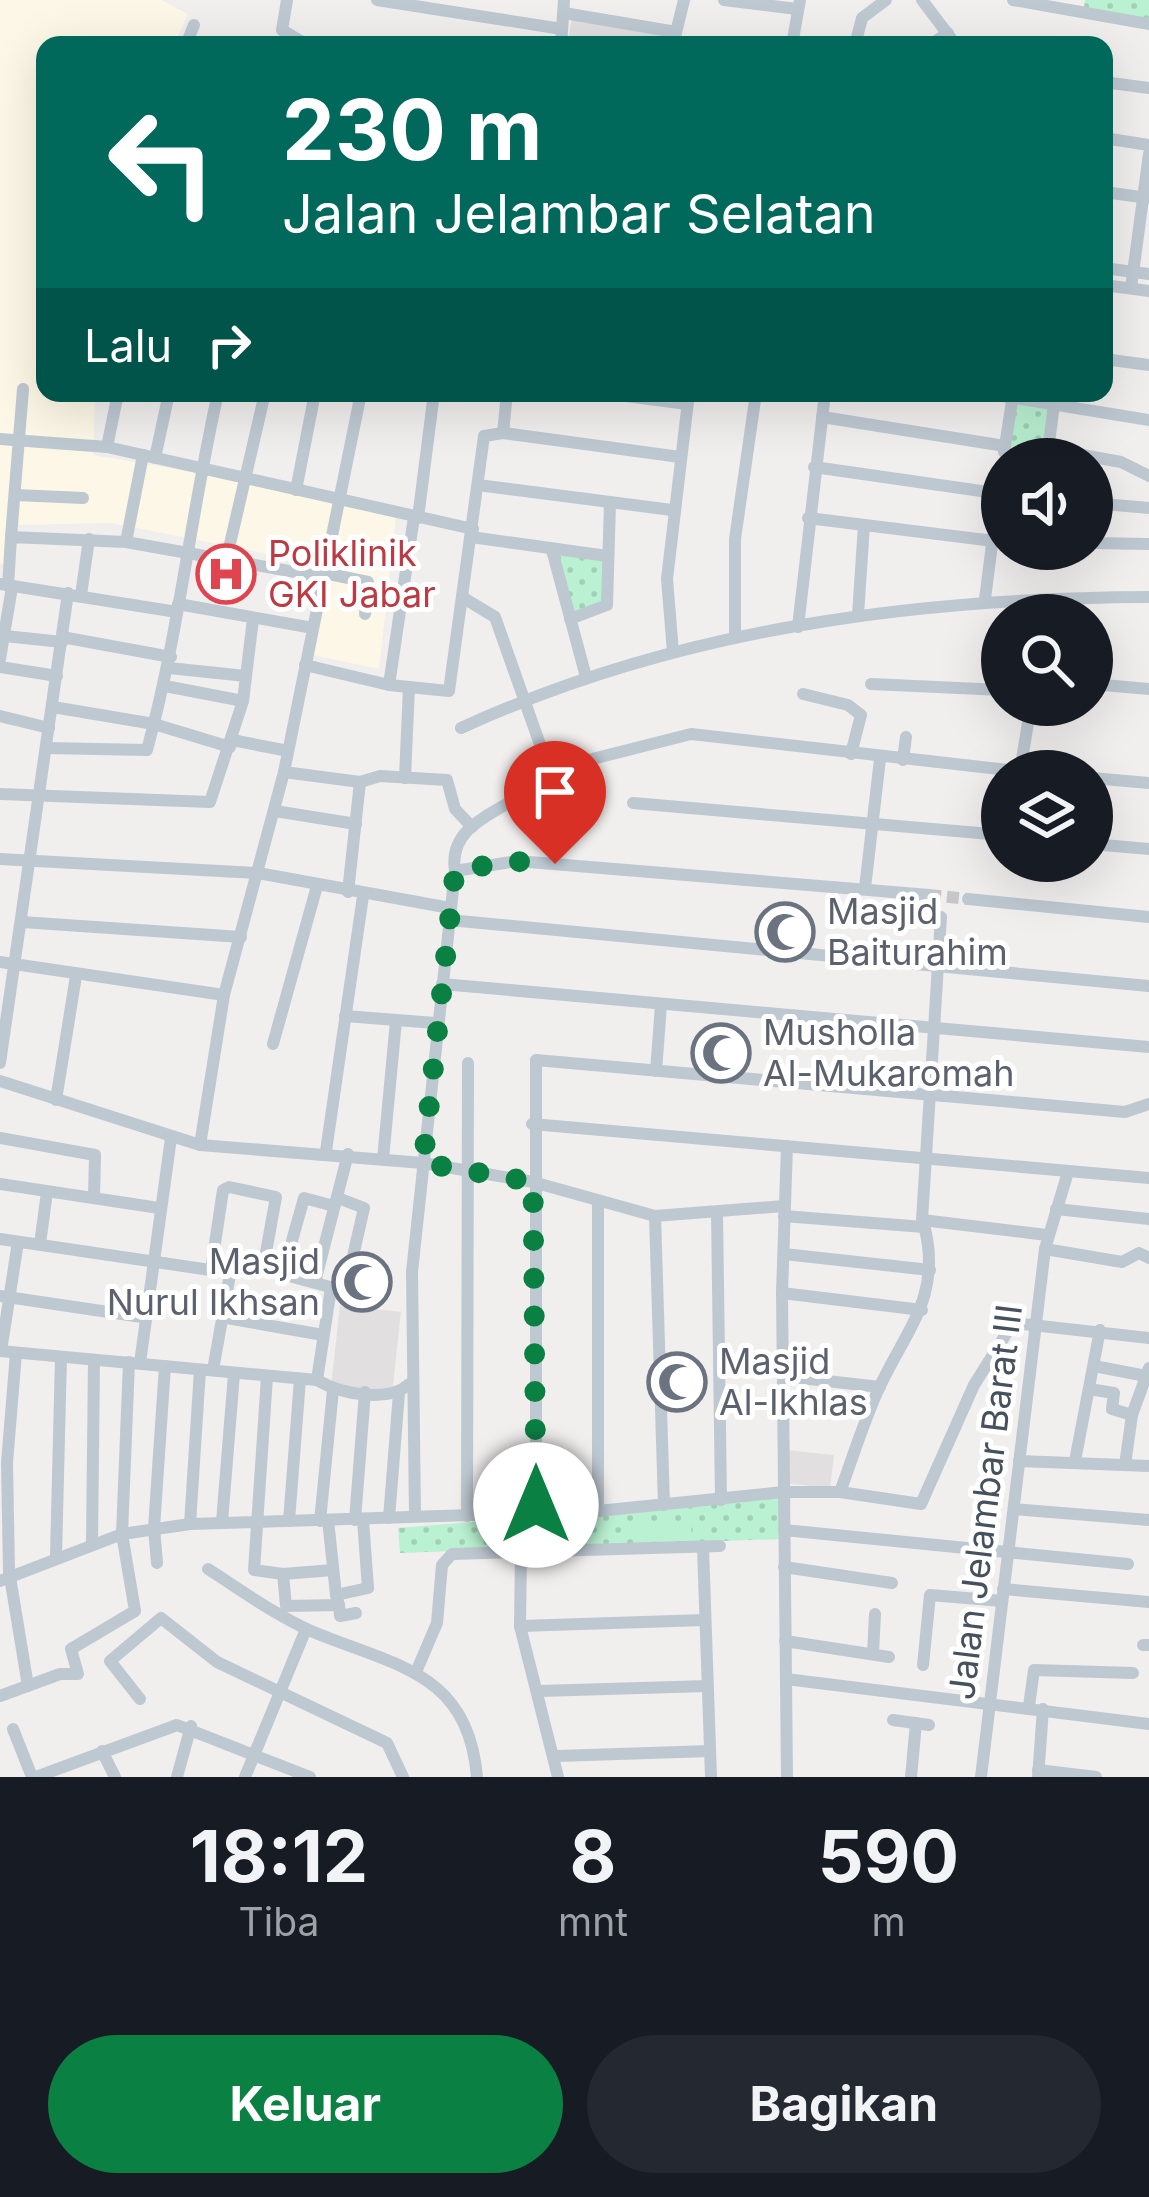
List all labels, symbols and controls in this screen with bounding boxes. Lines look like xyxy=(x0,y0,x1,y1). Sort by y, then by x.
text: 230 m xyxy=(282,79,542,180)
icon: left xyxy=(84,84,240,240)
text: Jalan Jelambar Selatan xyxy=(282,181,876,246)
icon: right xyxy=(196,312,262,378)
text: Lalu xyxy=(84,318,172,373)
map controls xyxy=(981,438,1113,882)
button: sound xyxy=(981,438,1113,570)
place label: Poliklinik GKI Jabar xyxy=(268,531,436,616)
hospital icon: Poliklinik GKI Jabar xyxy=(195,543,257,605)
button: search xyxy=(981,594,1113,726)
pin xyxy=(504,741,606,864)
button: layers xyxy=(981,750,1113,882)
icon: arrive xyxy=(522,759,588,825)
place label: Masjid Baiturahim xyxy=(827,889,1008,974)
mosque icon: Masjid Baiturahim xyxy=(754,901,816,963)
place label: Musholla Al-Mukaromah xyxy=(763,1010,1014,1095)
mosque icon: Musholla Al-Mukaromah xyxy=(690,1022,752,1084)
place label: Masjid Nurul Ikhsan xyxy=(107,1239,320,1324)
mosque icon: Masjid Nurul Ikhsan xyxy=(331,1251,393,1313)
street label: Jalan Jelambar Barat III xyxy=(939,1302,1031,1702)
place label: Masjid Al-Ikhlas xyxy=(719,1339,868,1424)
mosque icon: Masjid Al-Ikhlas xyxy=(646,1351,708,1413)
position arrow xyxy=(473,1442,599,1568)
text: 18:12 xyxy=(190,1812,368,1899)
text: 8 xyxy=(570,1812,616,1899)
text: 590 xyxy=(818,1812,959,1899)
text: Tiba xyxy=(239,1898,319,1945)
text: mnt xyxy=(558,1898,628,1945)
text: m xyxy=(871,1898,906,1945)
button: Keluar xyxy=(48,2035,563,2173)
button: Bagikan xyxy=(587,2035,1101,2173)

